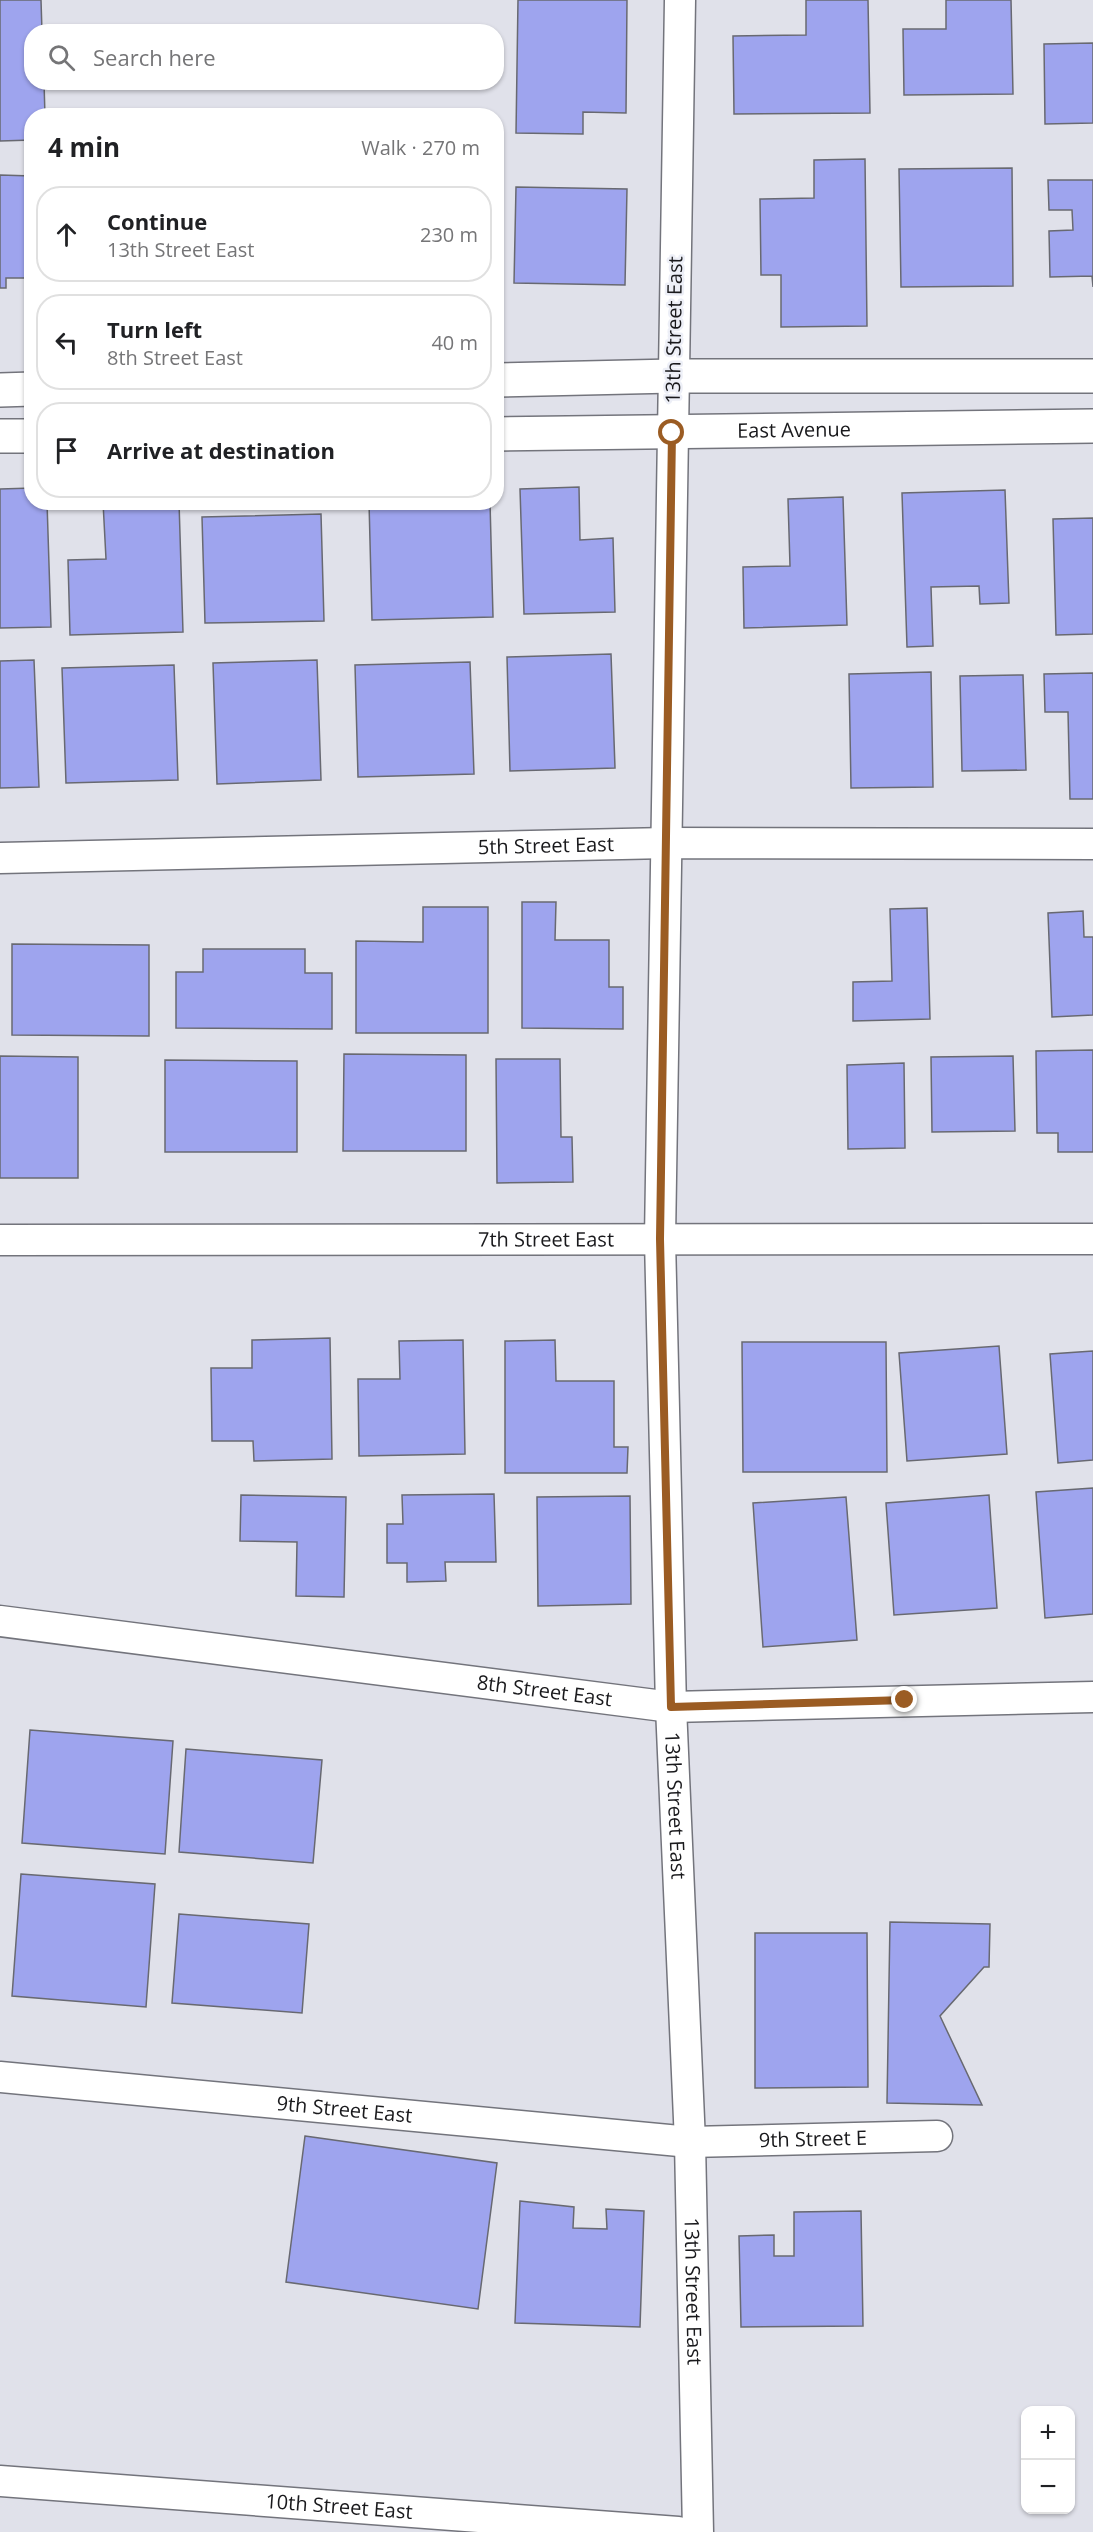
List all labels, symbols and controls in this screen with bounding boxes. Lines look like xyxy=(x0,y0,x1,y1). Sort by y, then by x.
search box xyxy=(24,24,504,90)
icon: search xyxy=(45,41,78,74)
text: Search here xyxy=(93,42,216,72)
text: 4 min xyxy=(48,129,120,165)
text: Walk · 270 m xyxy=(361,134,480,161)
text: Continue xyxy=(107,206,207,236)
icon: ahead xyxy=(50,218,83,251)
text: 230 m xyxy=(420,221,478,248)
text: 13th Street East xyxy=(107,236,254,263)
street label: 13th Street East xyxy=(659,256,688,404)
text: Turn left xyxy=(107,314,202,344)
icon: left xyxy=(50,326,83,359)
text: 40 m xyxy=(431,329,478,356)
text: 8th Street East xyxy=(107,344,243,371)
street label: East Avenue xyxy=(737,415,851,444)
route start xyxy=(658,419,684,445)
icon: arrive xyxy=(50,434,83,467)
text: Arrive at destination xyxy=(107,435,335,465)
street label: 5th Street East xyxy=(478,830,614,860)
street label: 7th Street East xyxy=(478,1225,614,1253)
street label: 8th Street East xyxy=(475,1668,614,1712)
route end xyxy=(891,1686,917,1712)
street label: 13th Street East xyxy=(659,1731,693,1880)
street label: 9th Street East xyxy=(276,2089,414,2129)
street label: 9th Street E xyxy=(758,2124,867,2153)
street label: 13th Street East xyxy=(679,2217,709,2365)
map controls xyxy=(1021,2406,1075,2514)
button: + xyxy=(1021,2406,1075,2460)
button: − xyxy=(1021,2460,1075,2514)
street label: 10th Street East xyxy=(265,2487,414,2525)

